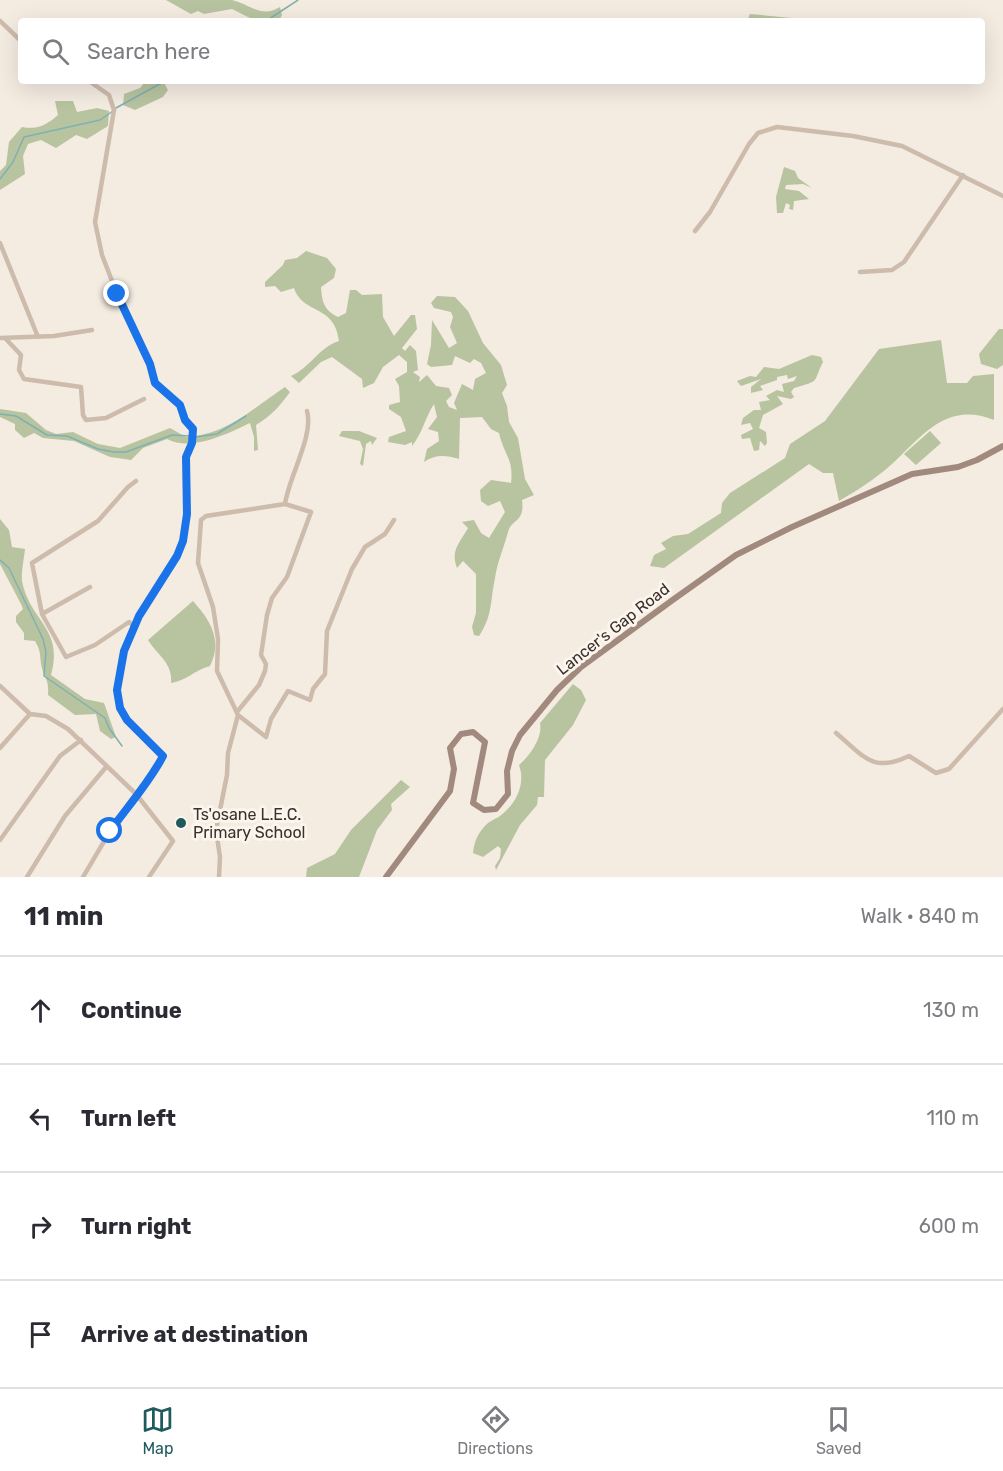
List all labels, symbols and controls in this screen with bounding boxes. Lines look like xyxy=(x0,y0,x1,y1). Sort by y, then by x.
search box xyxy=(18,18,985,84)
icon: search xyxy=(39,35,72,68)
text: Search here xyxy=(87,38,210,65)
route end xyxy=(103,280,129,306)
street label: Lancer's Gap Road xyxy=(553,579,673,679)
place label: Ts'osane L.E.C. Primary School xyxy=(193,805,305,842)
marker: Ts'osane L.E.C. Primary School xyxy=(174,816,188,830)
route start xyxy=(96,817,122,843)
text: 11 min xyxy=(24,901,103,932)
text: Walk · 840 m xyxy=(860,904,979,928)
icon: ahead xyxy=(24,994,57,1027)
text: Continue xyxy=(81,997,182,1024)
text: 130 m xyxy=(923,998,979,1022)
icon: left xyxy=(24,1102,57,1135)
text: Turn left xyxy=(81,1105,176,1132)
text: 110 m xyxy=(927,1106,979,1130)
icon: right xyxy=(24,1210,57,1243)
text: Turn right xyxy=(81,1213,191,1240)
text: 600 m xyxy=(919,1214,979,1238)
icon: arrive xyxy=(24,1318,57,1351)
text: Arrive at destination xyxy=(81,1321,308,1348)
tab: Map xyxy=(141,1403,174,1458)
tab: Directions xyxy=(457,1403,533,1458)
tab: Saved xyxy=(816,1403,862,1458)

